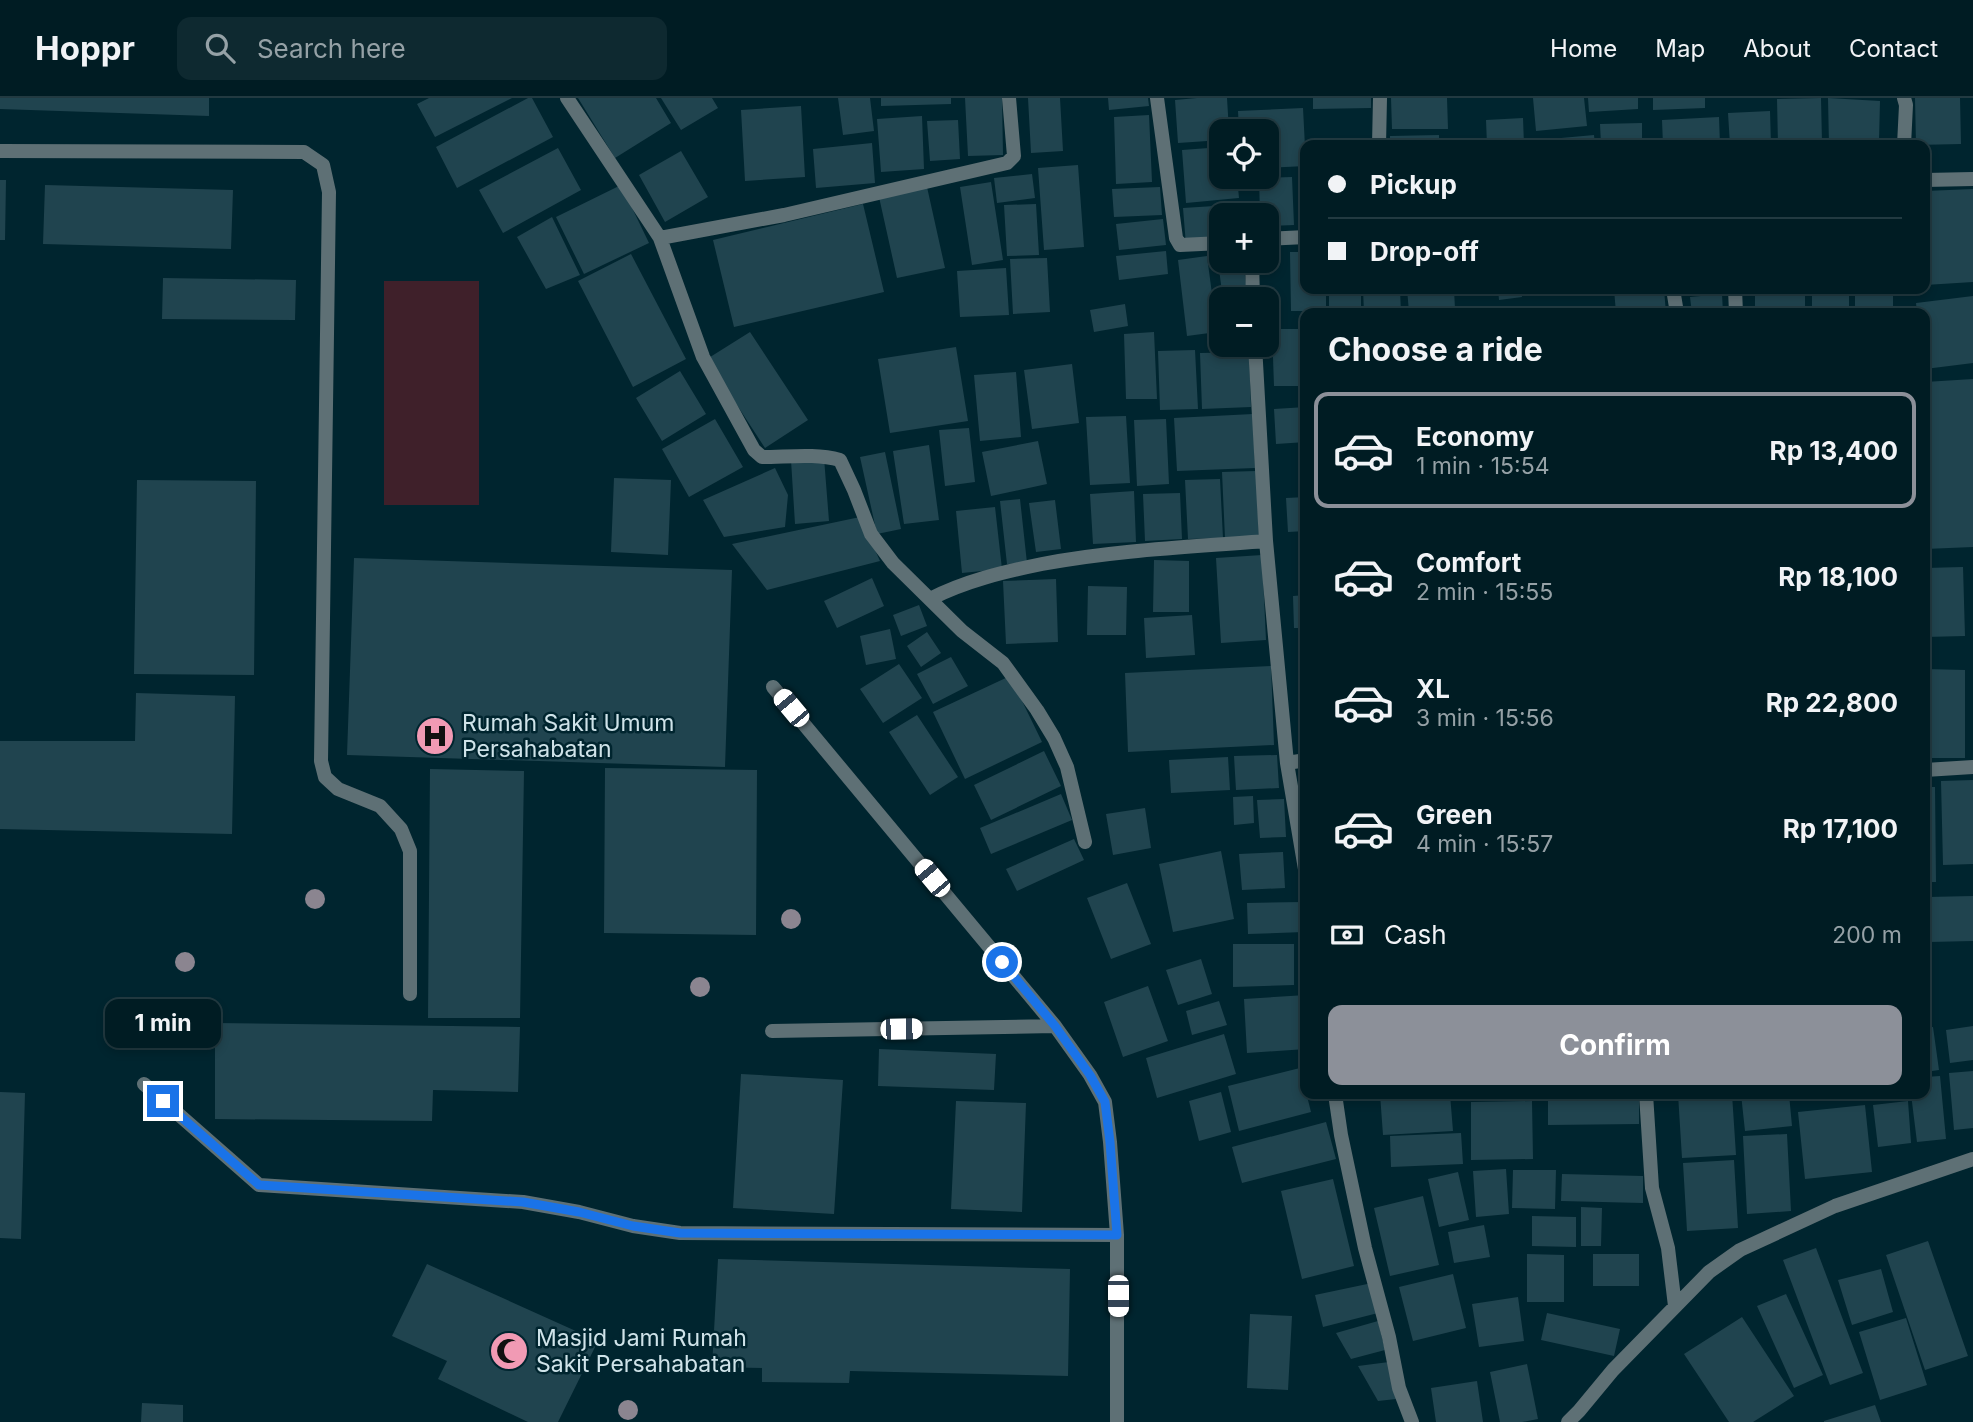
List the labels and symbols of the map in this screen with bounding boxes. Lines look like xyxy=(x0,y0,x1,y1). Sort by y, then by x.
car xyxy=(770,685,813,731)
place label: Rumah Sakit Umum Persahabatan xyxy=(462,709,674,763)
hospital icon: Rumah Sakit Umum Persahabatan xyxy=(414,715,456,757)
car xyxy=(911,855,954,901)
route start xyxy=(986,946,1018,978)
callout: 1 min xyxy=(105,1000,221,1048)
car xyxy=(880,1018,923,1040)
route end xyxy=(147,1085,179,1117)
car xyxy=(1108,1275,1129,1317)
place label: Masjid Jami Rumah Sakit Persahabatan xyxy=(536,1324,747,1378)
mosque icon: Masjid Jami Rumah Sakit Persahabatan xyxy=(488,1330,530,1372)

